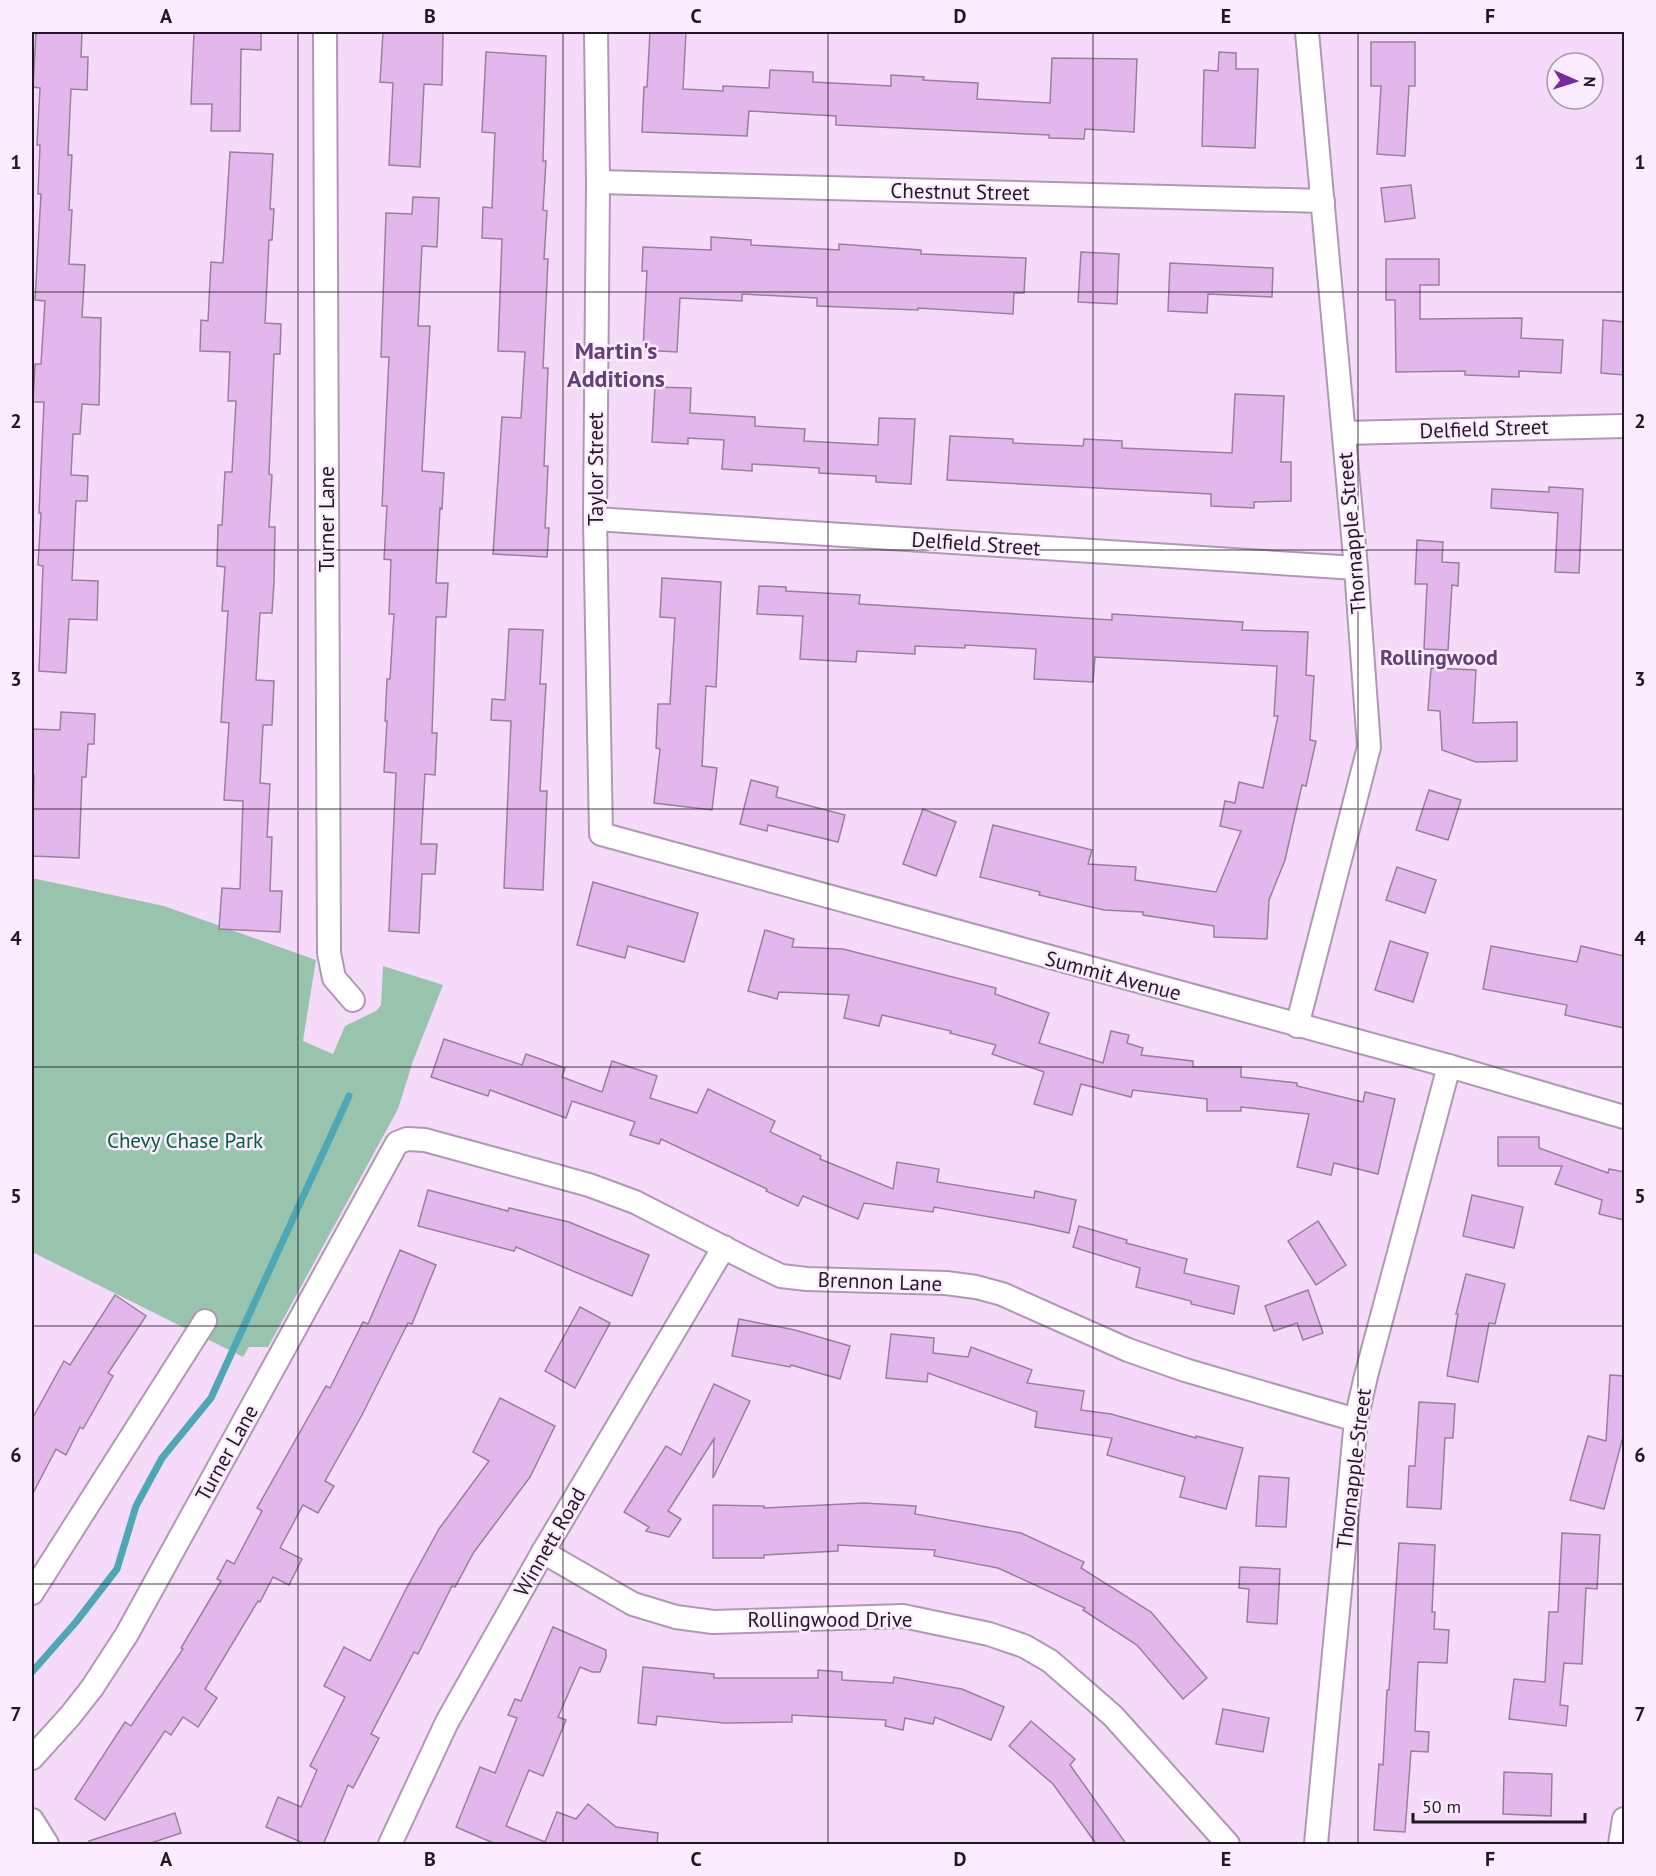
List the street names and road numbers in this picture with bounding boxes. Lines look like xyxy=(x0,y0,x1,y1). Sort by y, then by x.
street label: Chestnut Street xyxy=(890,177,1030,206)
street label: Taylor Street xyxy=(582,412,609,526)
street label: Delfield Street xyxy=(1419,413,1549,444)
street label: Thornapple Street xyxy=(1331,451,1372,615)
street label: Turner Lane xyxy=(313,466,340,572)
street label: Delfield Street xyxy=(911,526,1041,561)
street label: Summit Avenue xyxy=(1042,944,1184,1007)
street label: Brennon Lane xyxy=(817,1266,943,1297)
street label: Thornapple Street xyxy=(1330,1387,1377,1551)
street label: Turner Lane xyxy=(189,1400,264,1506)
street label: Winnett Road xyxy=(508,1483,592,1601)
street label: Rollingwood Drive xyxy=(747,1606,913,1633)

